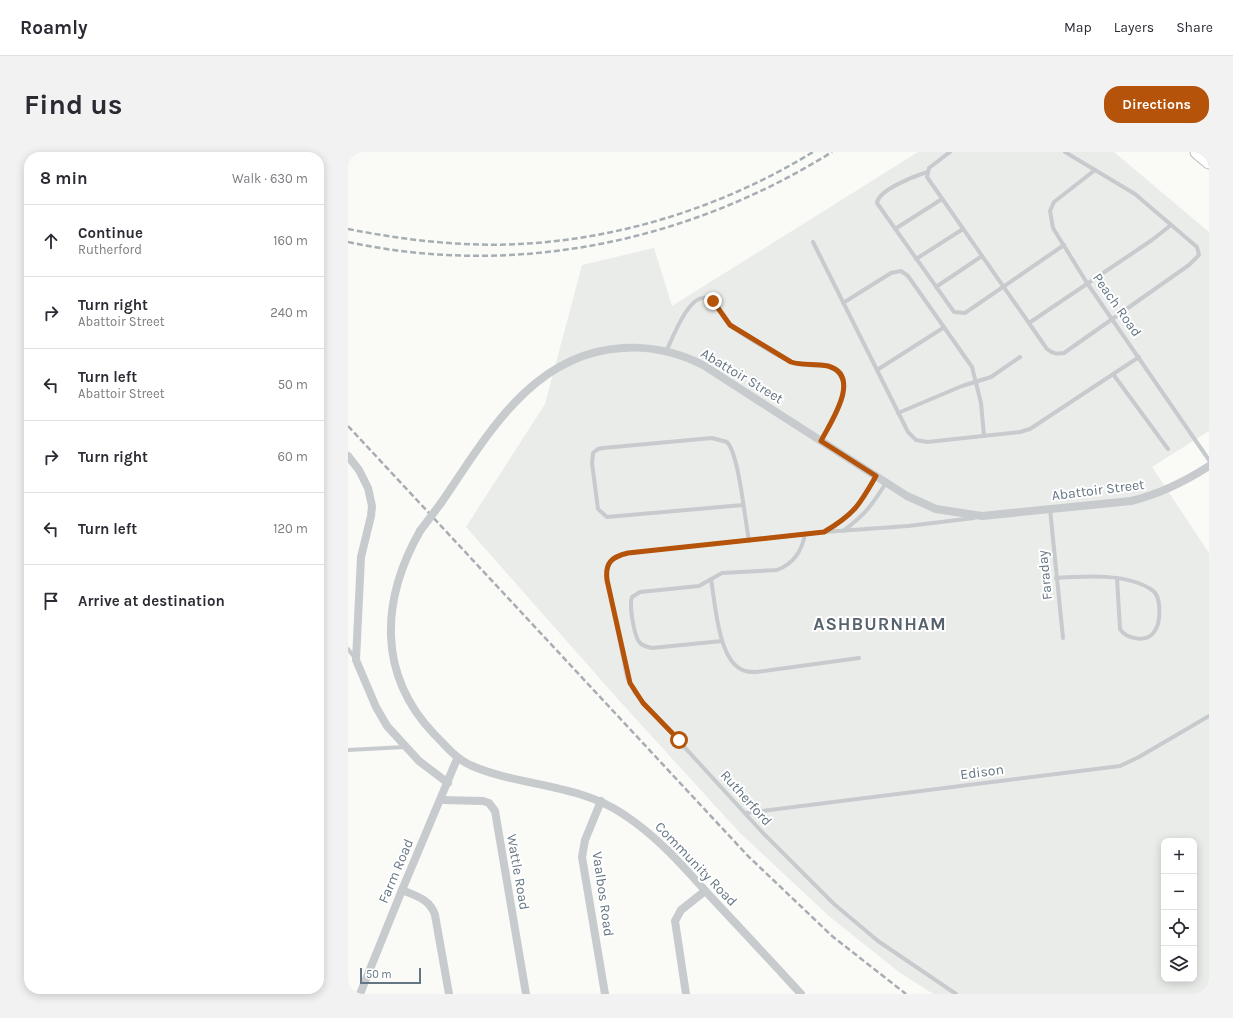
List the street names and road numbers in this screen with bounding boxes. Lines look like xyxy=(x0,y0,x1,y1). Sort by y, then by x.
street label: Peach Road xyxy=(1089,270,1145,340)
street label: Abattoir Street xyxy=(698,345,786,407)
street label: Abattoir Street xyxy=(1051,476,1145,504)
street label: Faraday xyxy=(1034,549,1056,601)
street label: Edison xyxy=(959,761,1005,783)
street label: Rutherford xyxy=(717,767,775,829)
street label: Community Road xyxy=(651,818,741,910)
street label: Wattle Road xyxy=(503,833,533,911)
street label: Farm Road xyxy=(375,836,417,906)
street label: Vaalbos Road xyxy=(589,850,617,938)

